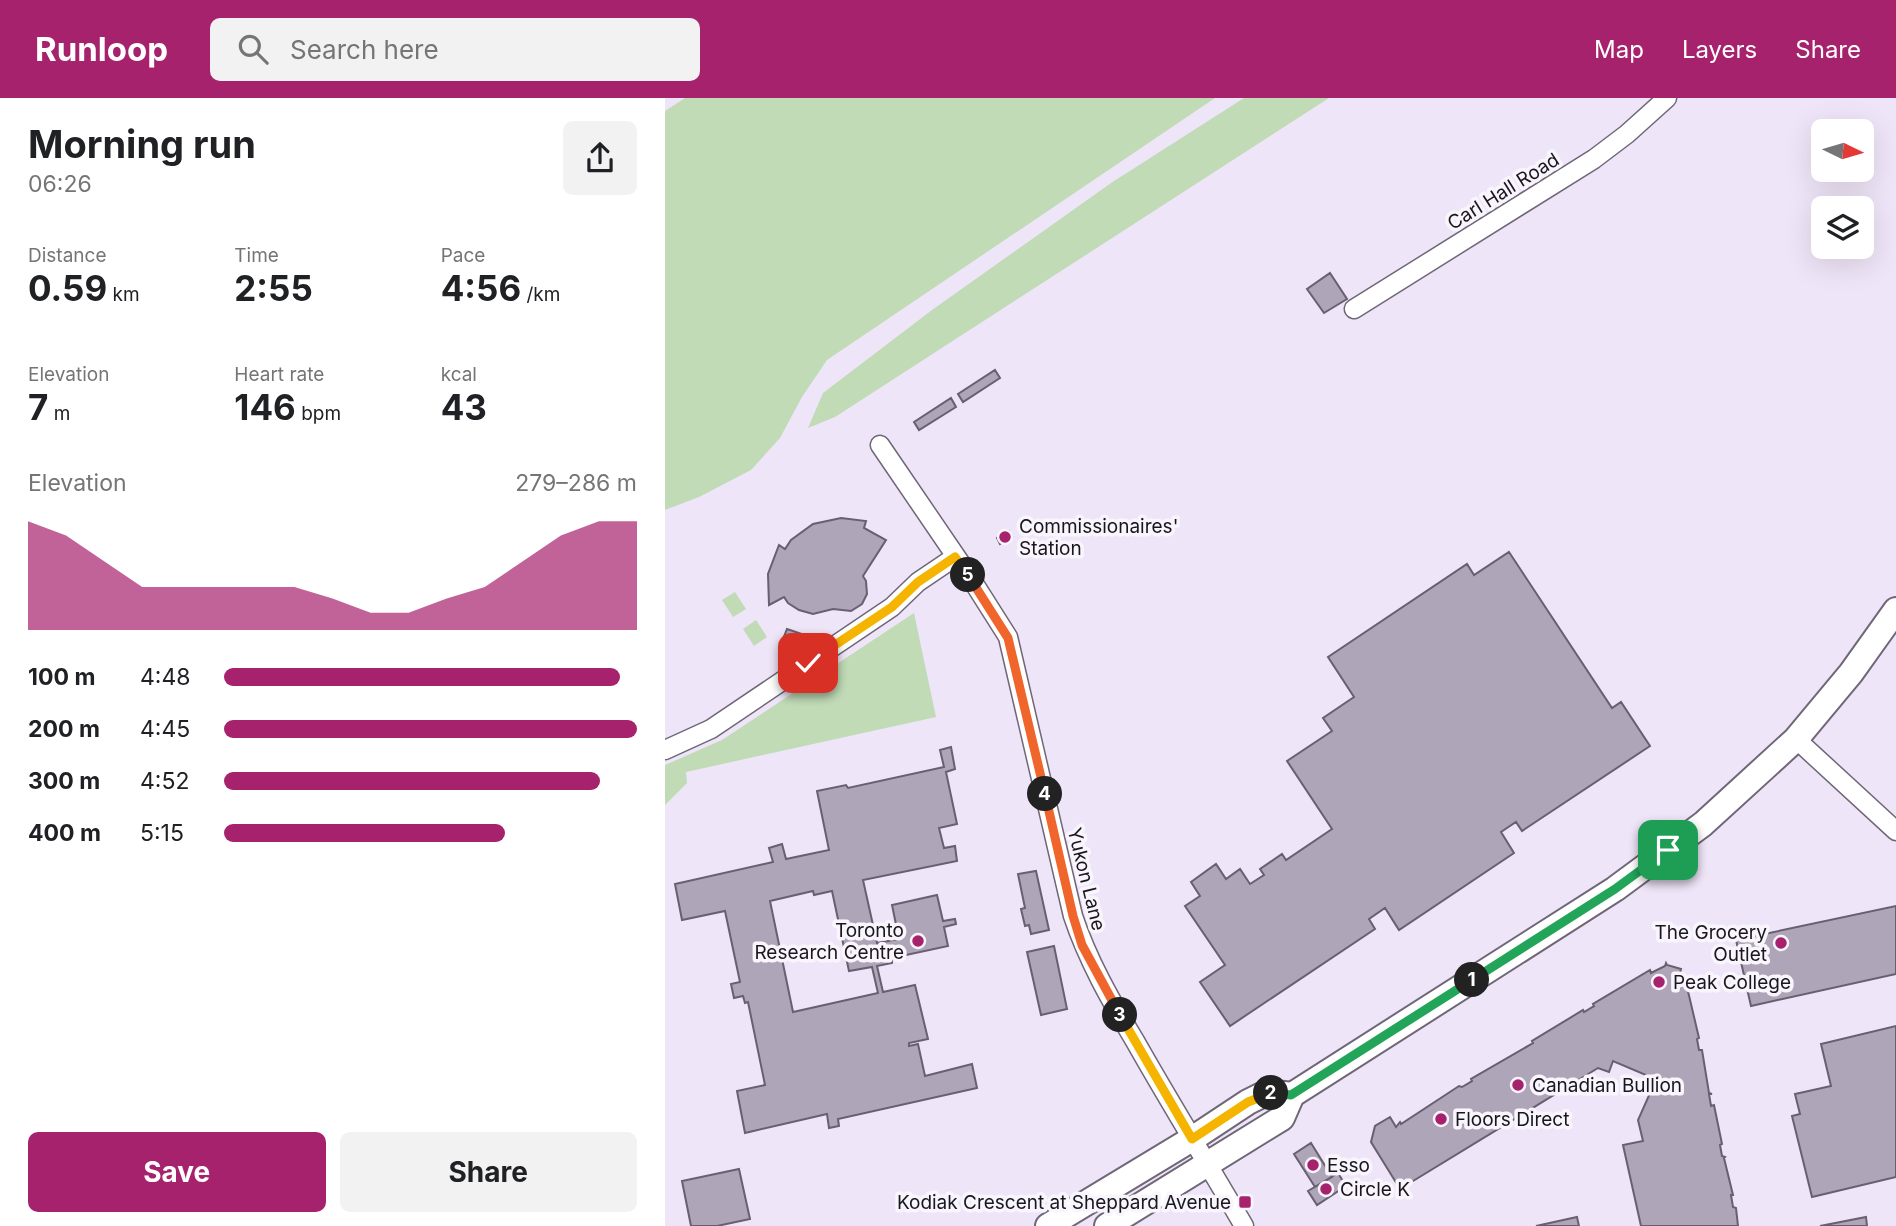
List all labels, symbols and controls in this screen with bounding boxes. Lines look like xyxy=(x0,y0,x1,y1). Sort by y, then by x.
search box xyxy=(210,18,700,81)
text: Runloop xyxy=(35,29,168,69)
icon: search xyxy=(234,30,272,68)
text: Search here xyxy=(290,34,439,65)
text: Map xyxy=(1594,35,1644,64)
text: Layers xyxy=(1682,35,1757,64)
text: Share xyxy=(1795,35,1861,64)
north arrow xyxy=(1811,119,1874,182)
map controls xyxy=(1811,119,1874,259)
text: Morning run xyxy=(28,121,256,167)
button: share xyxy=(563,121,637,195)
street label: Carl Hall Road xyxy=(1443,148,1563,235)
text: 06:26 xyxy=(28,170,92,198)
button: layers xyxy=(1811,196,1874,259)
text: Distance xyxy=(28,244,106,267)
text: Time xyxy=(234,244,279,267)
text: Pace xyxy=(441,244,485,267)
text: 0.59 xyxy=(28,267,107,309)
text: 2:55 xyxy=(234,267,313,309)
text: 4:56 xyxy=(441,267,521,309)
text: km xyxy=(107,283,140,306)
text: /km xyxy=(521,283,560,306)
text: Elevation xyxy=(28,363,109,386)
text: Heart rate xyxy=(234,363,324,386)
text: kcal xyxy=(441,363,477,386)
text: 7 xyxy=(28,386,48,428)
text: 146 xyxy=(234,386,296,428)
text: 43 xyxy=(441,386,487,428)
text: m xyxy=(48,402,70,425)
text: bpm xyxy=(296,402,341,425)
text: Elevation xyxy=(28,469,127,497)
text: 279–286 m xyxy=(515,469,637,497)
place label: Commissionaires' Station xyxy=(1019,515,1178,560)
marker: Commissionaires' Station xyxy=(997,529,1013,545)
pin: 5 xyxy=(951,558,985,592)
text: 5 xyxy=(961,563,974,586)
pin xyxy=(778,633,838,693)
icon: check xyxy=(789,644,827,682)
text: 100 m xyxy=(28,663,95,691)
text: 4:48 xyxy=(140,663,191,691)
text: 200 m xyxy=(28,715,100,743)
text: 4:45 xyxy=(140,715,190,743)
text: 300 m xyxy=(28,767,100,795)
text: 4:52 xyxy=(140,767,190,795)
pin: 4 xyxy=(1027,776,1063,812)
text: 4 xyxy=(1038,782,1051,805)
text: 400 m xyxy=(28,819,101,847)
text: 5:15 xyxy=(140,819,184,847)
pin xyxy=(1638,820,1698,880)
street label: Yukon Lane xyxy=(1063,825,1110,933)
icon: arrive xyxy=(1649,831,1687,869)
place label: Toronto Research Centre xyxy=(754,919,904,964)
place label: The Grocery Outlet xyxy=(1655,921,1767,966)
marker: Toronto Research Centre xyxy=(910,933,926,949)
marker: The Grocery Outlet xyxy=(1773,935,1789,951)
pin: 1 xyxy=(1455,962,1489,998)
text: 1 xyxy=(1467,968,1476,991)
place label: Peak College xyxy=(1673,971,1791,994)
marker: Peak College xyxy=(1651,974,1667,990)
pin: 3 xyxy=(1103,998,1137,1032)
text: 3 xyxy=(1113,1003,1126,1026)
place label: Canadian Bullion xyxy=(1532,1074,1682,1097)
pin: 2 xyxy=(1253,1076,1289,1110)
marker: Canadian Bullion xyxy=(1510,1077,1526,1093)
text: 2 xyxy=(1265,1081,1276,1104)
place label: Floors Direct xyxy=(1455,1108,1569,1131)
marker: Floors Direct xyxy=(1433,1111,1449,1127)
button: Save xyxy=(28,1132,326,1212)
button: Share xyxy=(340,1132,637,1212)
place label: Esso xyxy=(1327,1154,1370,1177)
marker: Esso xyxy=(1305,1157,1321,1173)
place label: Circle K xyxy=(1340,1178,1410,1201)
marker: Circle K xyxy=(1318,1181,1334,1197)
place label: Kodiak Crescent at Sheppard Avenue xyxy=(897,1191,1231,1214)
marker: Kodiak Crescent at Sheppard Avenue xyxy=(1237,1194,1253,1210)

